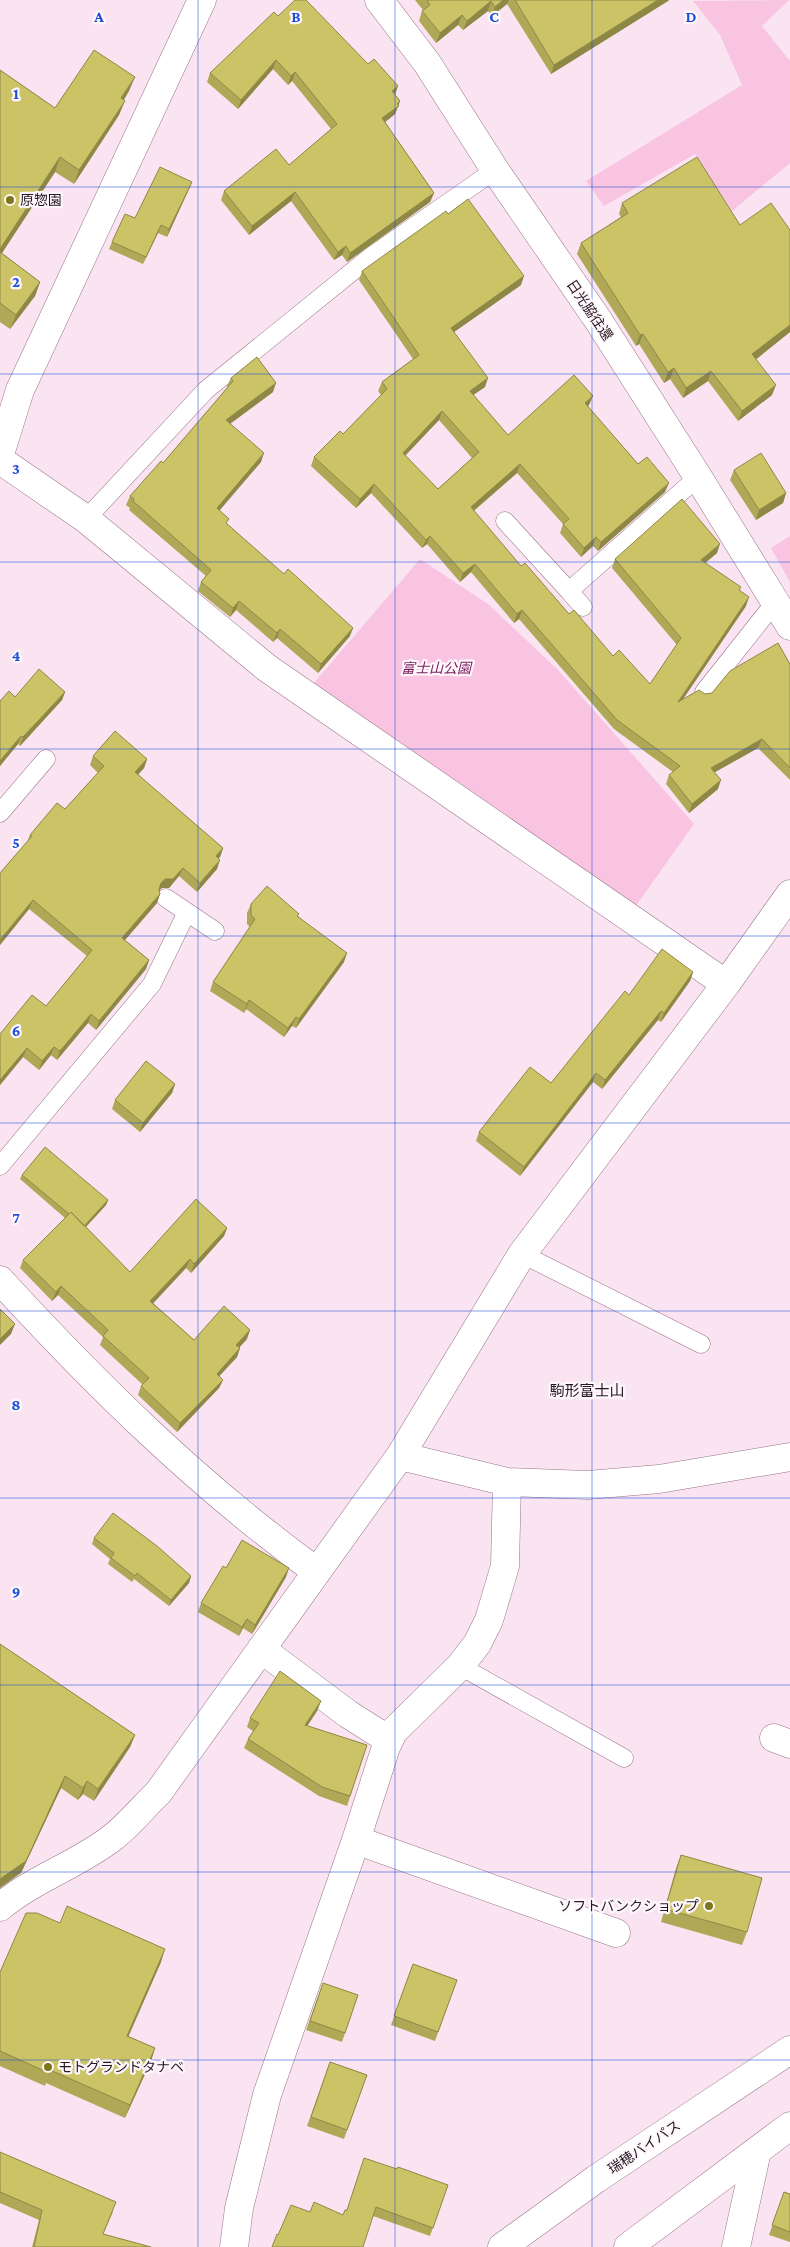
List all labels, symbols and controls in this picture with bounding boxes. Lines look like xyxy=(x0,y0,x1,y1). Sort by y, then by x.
text: A xyxy=(93,8,104,25)
text: B xyxy=(291,8,301,25)
text: C xyxy=(489,8,499,25)
text: D xyxy=(685,8,697,25)
text: 1 xyxy=(13,85,19,102)
place label: 原惣園 xyxy=(20,192,62,208)
marker: 原惣園 xyxy=(4,194,16,206)
text: 2 xyxy=(12,273,20,290)
street label: 日光脇往還 xyxy=(564,277,616,343)
text: 3 xyxy=(12,460,20,477)
text: 4 xyxy=(12,647,21,664)
park label: 富士山公園 xyxy=(401,660,473,676)
text: 5 xyxy=(12,834,20,851)
text: 6 xyxy=(12,1022,20,1039)
text: 7 xyxy=(12,1209,20,1226)
district label: 駒形富士山 xyxy=(549,1383,625,1399)
text: 8 xyxy=(11,1396,21,1413)
text: 9 xyxy=(12,1583,20,1600)
place label: ソフトバンクショップ xyxy=(558,1898,699,1914)
marker: ソフトバンクショップ xyxy=(703,1900,715,1912)
place label: モトグランドタナベ xyxy=(58,2059,184,2075)
marker: モトグランドタナベ xyxy=(42,2061,54,2073)
street label: 瑞穂バイパス xyxy=(605,2117,683,2177)

